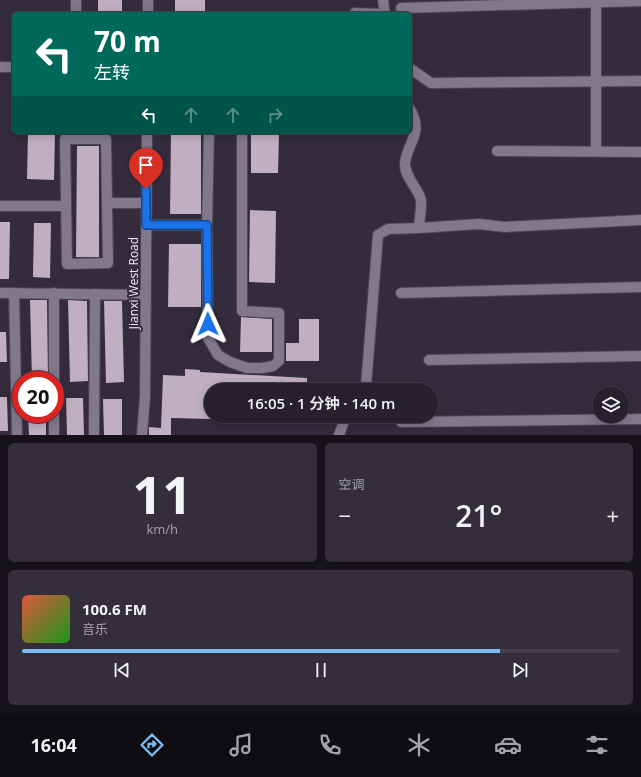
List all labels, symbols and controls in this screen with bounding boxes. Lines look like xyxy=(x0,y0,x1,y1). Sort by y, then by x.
text: 70 m xyxy=(94,22,161,60)
icon: left xyxy=(28,28,80,80)
text: 左转 xyxy=(94,60,130,84)
icon: left xyxy=(138,104,160,126)
icon: ahead xyxy=(180,104,202,126)
icon: ahead xyxy=(222,104,244,126)
icon: right xyxy=(264,104,286,126)
pin xyxy=(129,148,163,189)
icon: arrive xyxy=(135,154,157,176)
street label: Jianxi West Road xyxy=(125,237,142,330)
position arrow xyxy=(187,303,229,345)
speed limit sign: 20 xyxy=(12,371,64,423)
map controls xyxy=(593,387,629,423)
button: layers xyxy=(593,387,629,423)
text: 16:05 · 1 分钟 · 140 m xyxy=(247,393,395,413)
text: 11 xyxy=(133,458,192,529)
text: 空调 xyxy=(339,475,365,493)
text: 21° xyxy=(455,495,502,536)
text: − xyxy=(339,500,351,530)
text: + xyxy=(606,500,619,530)
text: km/h xyxy=(146,520,178,538)
text: 100.6 FM xyxy=(82,599,147,619)
text: 音乐 xyxy=(82,620,108,638)
icon: previous xyxy=(111,659,133,681)
icon: pause xyxy=(310,659,332,681)
icon: next xyxy=(509,659,531,681)
icon: directions xyxy=(138,731,166,759)
icon: music xyxy=(227,731,255,759)
icon: phone xyxy=(316,731,344,759)
icon: climate xyxy=(405,731,433,759)
icon: car xyxy=(494,731,522,759)
icon: filters xyxy=(583,731,611,759)
text: 16:04 xyxy=(30,733,77,757)

